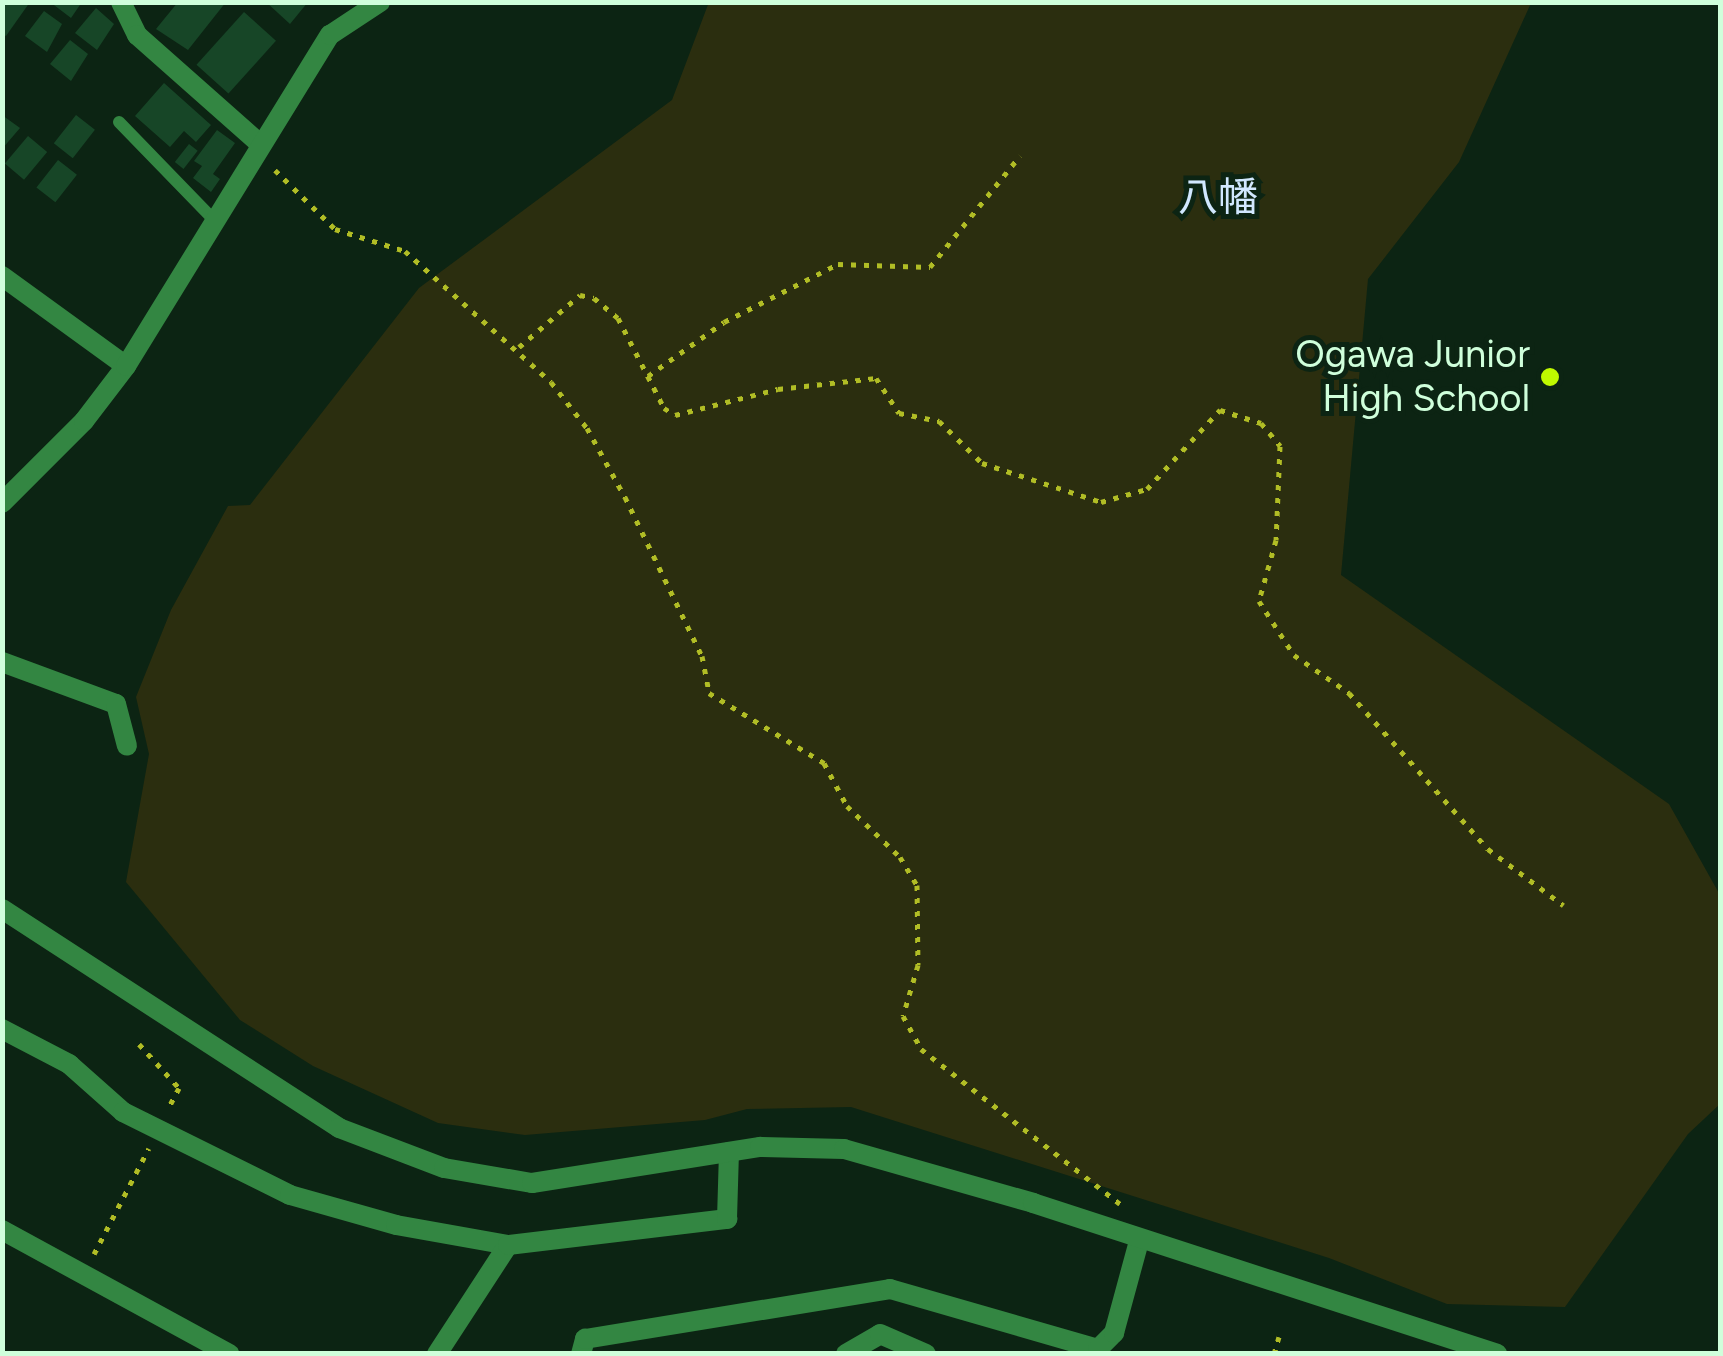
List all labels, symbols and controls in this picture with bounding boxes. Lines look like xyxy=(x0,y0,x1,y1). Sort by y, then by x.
district label: 八幡 xyxy=(1178,173,1258,221)
place label: Ogawa Junior High School xyxy=(1295,332,1530,422)
marker: Ogawa Junior High School xyxy=(1539,366,1561,388)

